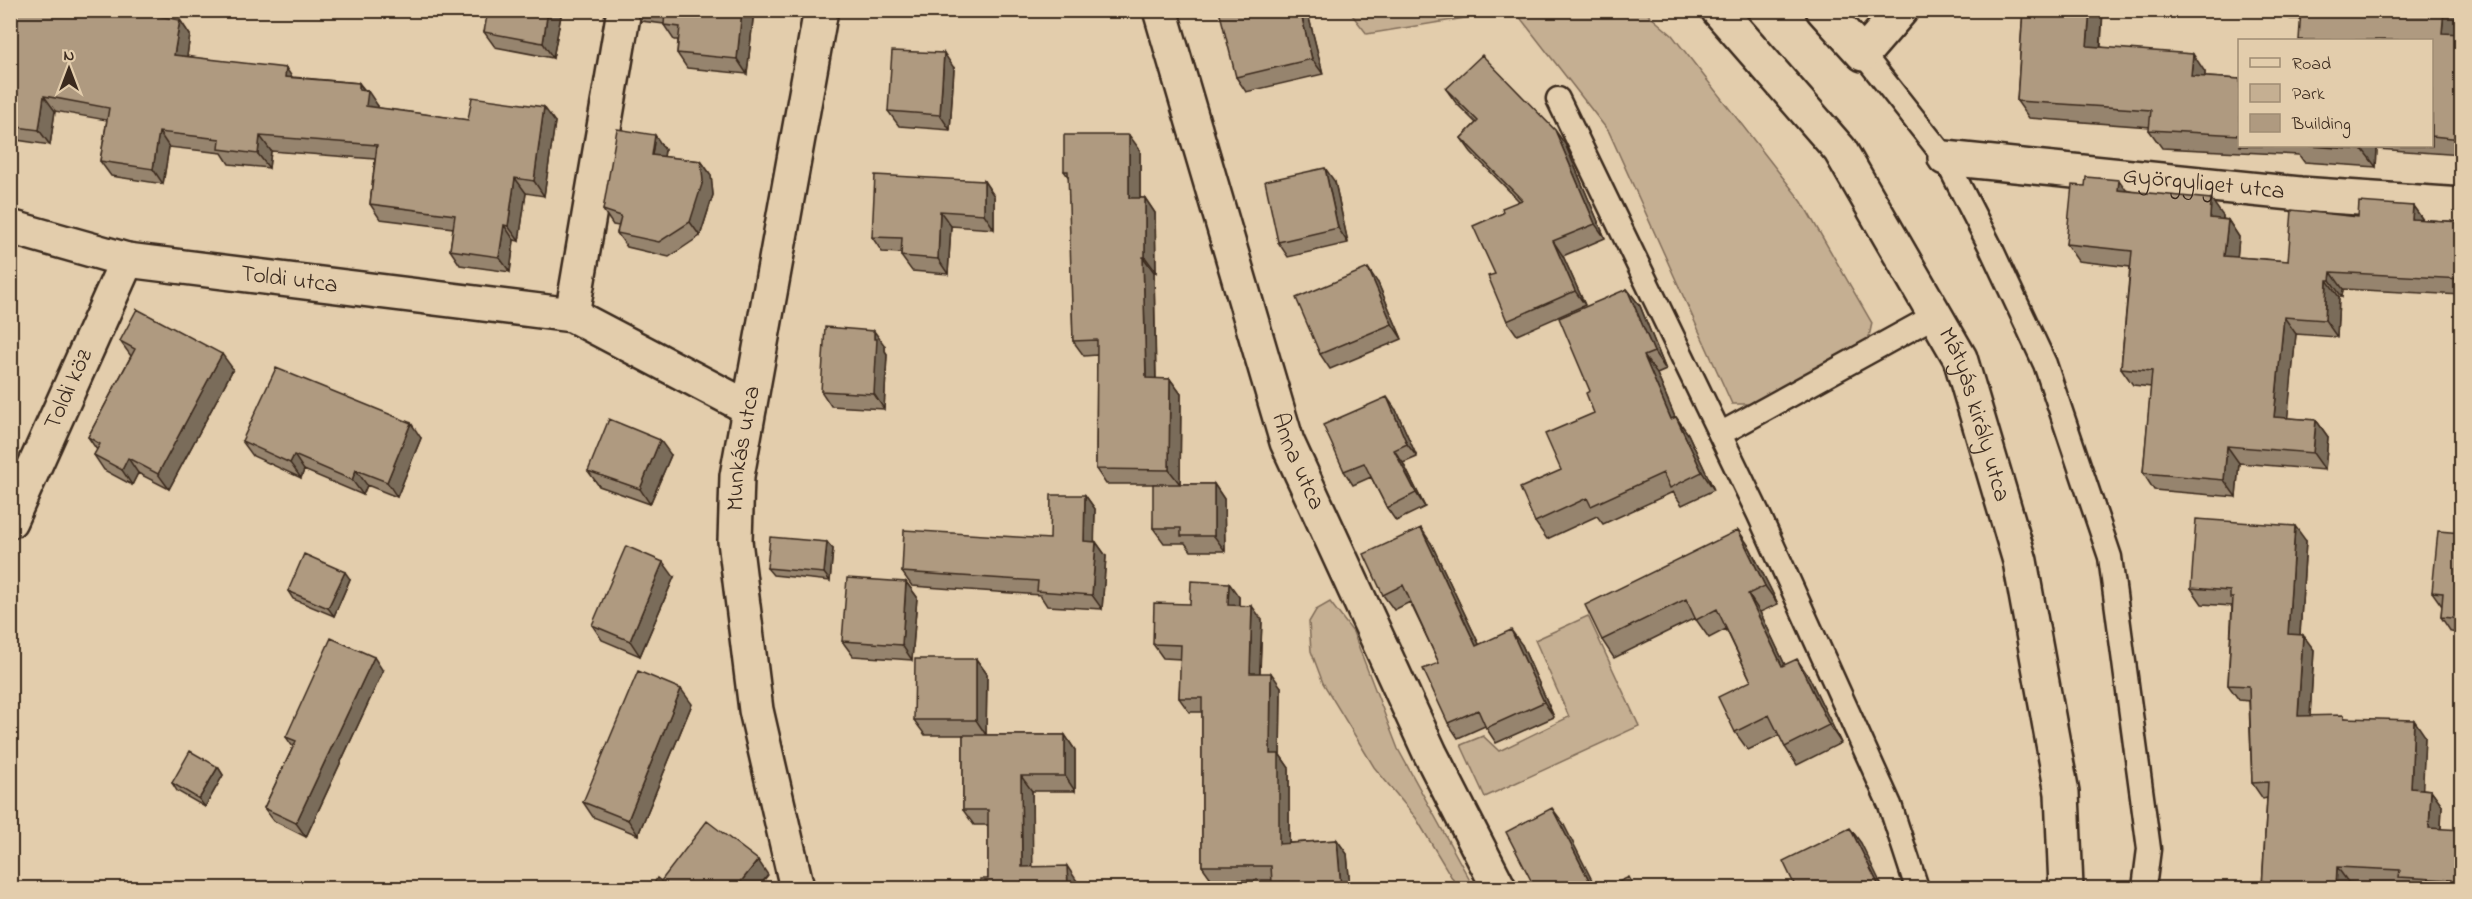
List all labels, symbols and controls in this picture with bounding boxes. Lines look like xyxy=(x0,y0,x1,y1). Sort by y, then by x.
north arrow xyxy=(39,39,99,99)
legend xyxy=(2238,39,2433,147)
text: N xyxy=(64,44,75,68)
text: Road xyxy=(2292,52,2331,78)
text: Park xyxy=(2292,82,2325,108)
text: Building xyxy=(2291,112,2351,139)
street label: Györgyliget utca xyxy=(2121,159,2286,210)
street label: Toldi utca xyxy=(239,257,340,303)
street label: Mátyás király utca xyxy=(1928,321,2019,506)
street label: Toldi köz xyxy=(35,343,103,436)
street label: Munkás utca xyxy=(718,383,770,512)
street label: Anna utca xyxy=(1262,409,1333,516)

